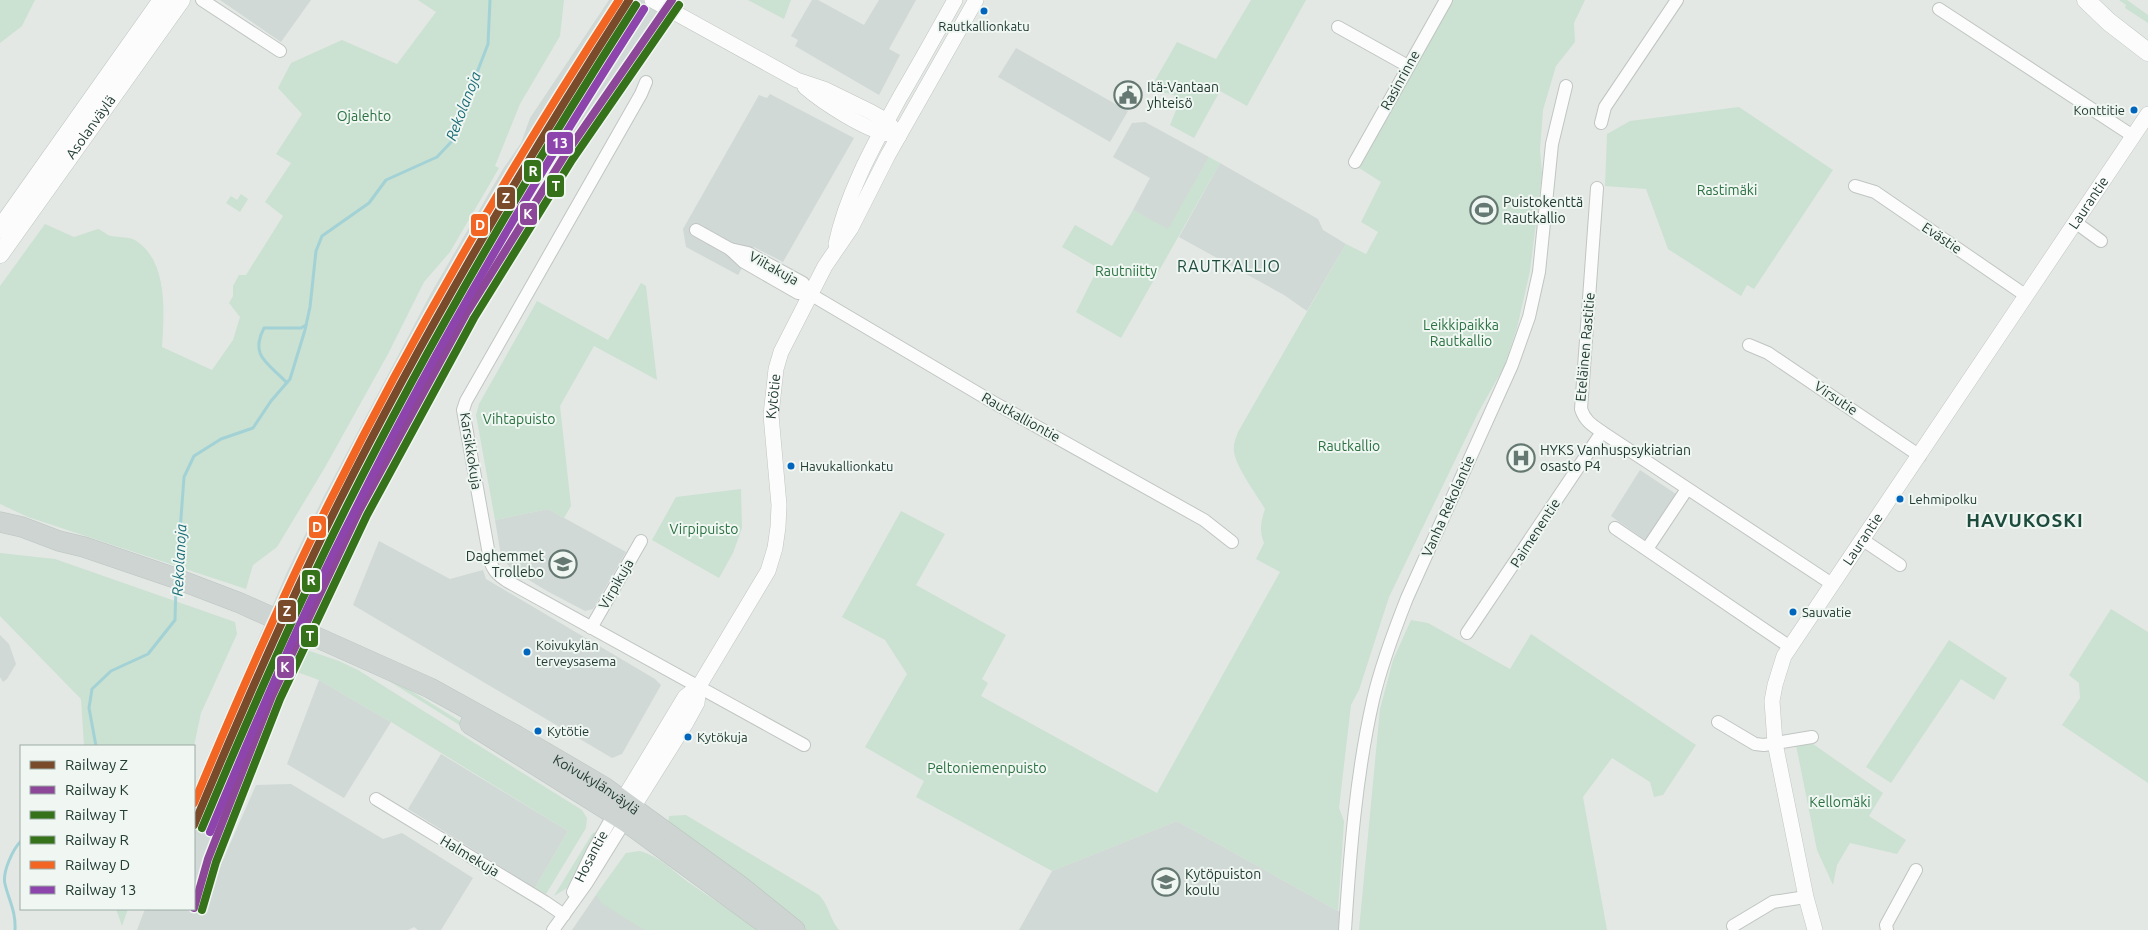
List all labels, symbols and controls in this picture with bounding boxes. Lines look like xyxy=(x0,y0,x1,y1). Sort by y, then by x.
marker: Rautkallionkatu xyxy=(979,6,989,16)
place label: Rautkallionkatu xyxy=(938,19,1030,33)
street label: Rasinrinne xyxy=(1377,47,1423,113)
water label: Rekolanoja xyxy=(442,69,484,143)
place label: Itä-Vantaan yhteisö xyxy=(1147,79,1219,111)
public building icon: Itä-Vantaan yhteisö xyxy=(1113,80,1143,110)
street label: Asolanväylä xyxy=(63,92,119,162)
place label: Konttitie xyxy=(2073,103,2125,117)
marker: Konttitie xyxy=(2129,105,2139,115)
park label: Ojalehto xyxy=(337,108,391,124)
line badge: 13 xyxy=(546,131,574,155)
text: 13 xyxy=(552,135,568,151)
line badge: R xyxy=(523,159,542,183)
text: R xyxy=(528,163,538,179)
line badge: T xyxy=(546,174,565,198)
street label: Laurantie xyxy=(2065,174,2112,232)
text: T xyxy=(552,178,561,194)
park label: Rastimäki xyxy=(1697,182,1757,198)
line badge: Z xyxy=(496,186,516,210)
text: Z xyxy=(502,190,510,206)
place label: Puistokenttä Rautkallio xyxy=(1503,194,1583,226)
sports icon: Puistokenttä Rautkallio xyxy=(1469,195,1499,225)
line badge: K xyxy=(519,202,538,226)
text: K xyxy=(523,206,533,222)
line badge: D xyxy=(470,213,489,237)
text: D xyxy=(475,217,485,233)
street label: Evästie xyxy=(1919,219,1965,257)
street label: Viitakuja xyxy=(746,248,802,288)
district label: RAUTKALLIO xyxy=(1177,257,1281,275)
park label: Rautniitty xyxy=(1095,263,1157,279)
street label: Eteläinen Rastitie xyxy=(1572,292,1598,402)
park label: Leikkipaikka Rautkallio xyxy=(1423,317,1499,349)
street label: Kytötie xyxy=(763,373,783,420)
street label: Virsutie xyxy=(1811,378,1861,418)
street label: Rautkalliontie xyxy=(979,389,1063,445)
street label: Karsikkokuja xyxy=(457,411,485,491)
park label: Vihtapuisto xyxy=(483,411,555,427)
park label: Rautkallio xyxy=(1318,438,1380,454)
place label: HYKS Vanhuspsykiatrian osasto P4 xyxy=(1540,442,1691,474)
hospital icon: HYKS Vanhuspsykiatrian osasto P4 xyxy=(1506,443,1536,473)
street label: Vanha Rekolantie xyxy=(1418,453,1478,559)
place label: Havukallionkatu xyxy=(800,459,894,473)
marker: Havukallionkatu xyxy=(786,461,796,471)
place label: Lehmipolku xyxy=(1909,492,1977,506)
marker: Lehmipolku xyxy=(1895,494,1905,504)
street label: Paimenentie xyxy=(1507,496,1563,570)
district label: HAVUKOSKI xyxy=(1966,509,2084,531)
street label: Laurantie xyxy=(1839,510,1886,568)
line badge: D xyxy=(308,515,327,539)
text: D xyxy=(312,519,322,535)
park label: Virpipuisto xyxy=(670,521,738,537)
water label: Rekolanoja xyxy=(169,523,189,597)
place label: Daghemmet Trollebo xyxy=(466,548,544,580)
school or university icon: Daghemmet Trollebo xyxy=(548,549,578,579)
street label: Virpikuja xyxy=(595,556,637,612)
line badge: R xyxy=(301,569,321,593)
text: R xyxy=(306,572,316,588)
line badge: Z xyxy=(277,599,297,623)
text: Z xyxy=(283,603,291,619)
place label: Sauvatie xyxy=(1802,605,1851,619)
marker: Sauvatie xyxy=(1788,607,1798,617)
line badge: T xyxy=(300,624,319,648)
text: T xyxy=(306,628,315,644)
place label: Koivukylän terveysasema xyxy=(536,638,616,668)
marker: Koivukylän terveysasema xyxy=(522,647,532,657)
line badge: K xyxy=(276,655,295,679)
text: K xyxy=(280,659,290,675)
place label: Kytötie xyxy=(547,724,589,738)
marker: Kytötie xyxy=(533,726,543,736)
place label: Kytökuja xyxy=(697,730,748,744)
marker: Kytökuja xyxy=(683,732,693,742)
legend xyxy=(20,745,195,910)
street label: Koivukylänväylä xyxy=(550,751,642,818)
text: Railway Z xyxy=(65,756,128,773)
park label: Peltoniemenpuisto xyxy=(927,760,1047,776)
text: Railway K xyxy=(65,781,129,798)
park label: Kellomäki xyxy=(1809,794,1871,810)
text: Railway T xyxy=(65,806,129,823)
street label: Hosantie xyxy=(571,828,611,885)
text: Railway R xyxy=(65,831,129,848)
street label: Halmekuja xyxy=(438,832,502,880)
text: Railway D xyxy=(65,856,130,873)
place label: Kytöpuiston koulu xyxy=(1185,866,1261,898)
school or university icon: Kytöpuiston koulu xyxy=(1151,867,1181,897)
text: Railway 13 xyxy=(65,881,137,898)

